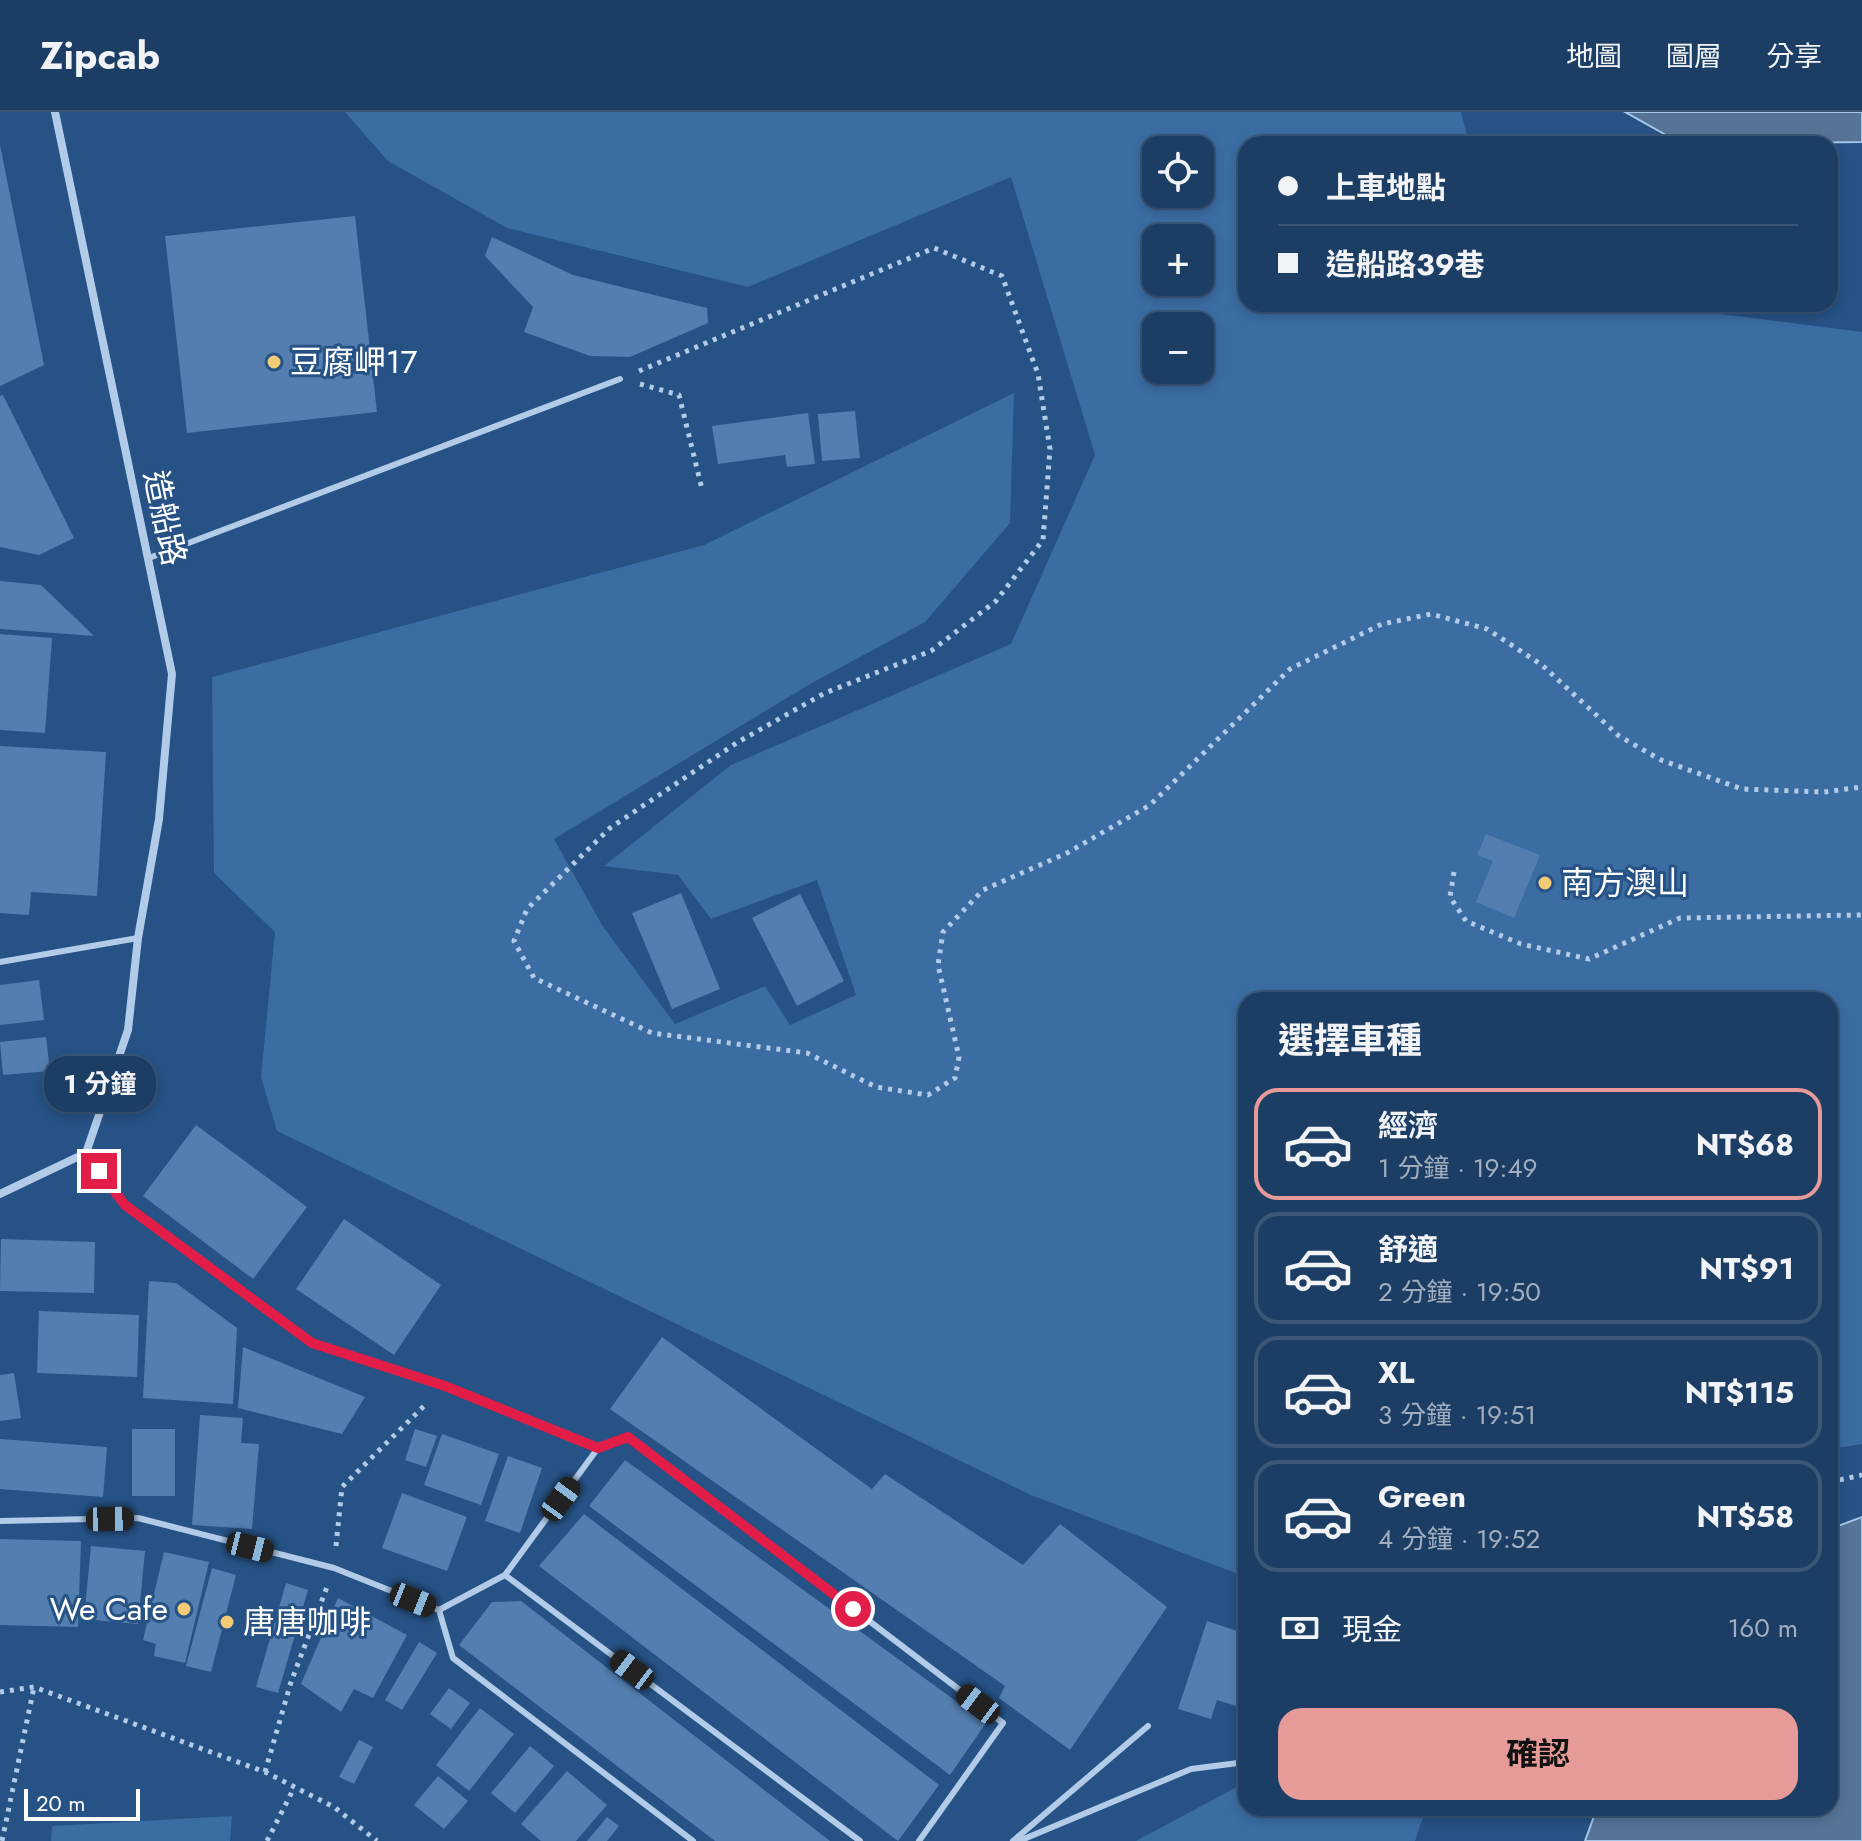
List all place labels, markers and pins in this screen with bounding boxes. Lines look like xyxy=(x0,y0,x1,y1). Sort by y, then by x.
place label: 豆腐岬17 xyxy=(290,339,417,385)
marker: 豆腐岬17 xyxy=(265,353,283,371)
place label: 南方澳山 xyxy=(1561,860,1689,906)
marker: 南方澳山 xyxy=(1536,874,1554,892)
place label: We Cafe xyxy=(50,1586,168,1632)
place label: 唐唐咖啡 xyxy=(243,1599,371,1645)
marker: We Cafe xyxy=(175,1600,193,1618)
marker: 唐唐咖啡 xyxy=(218,1613,236,1631)

